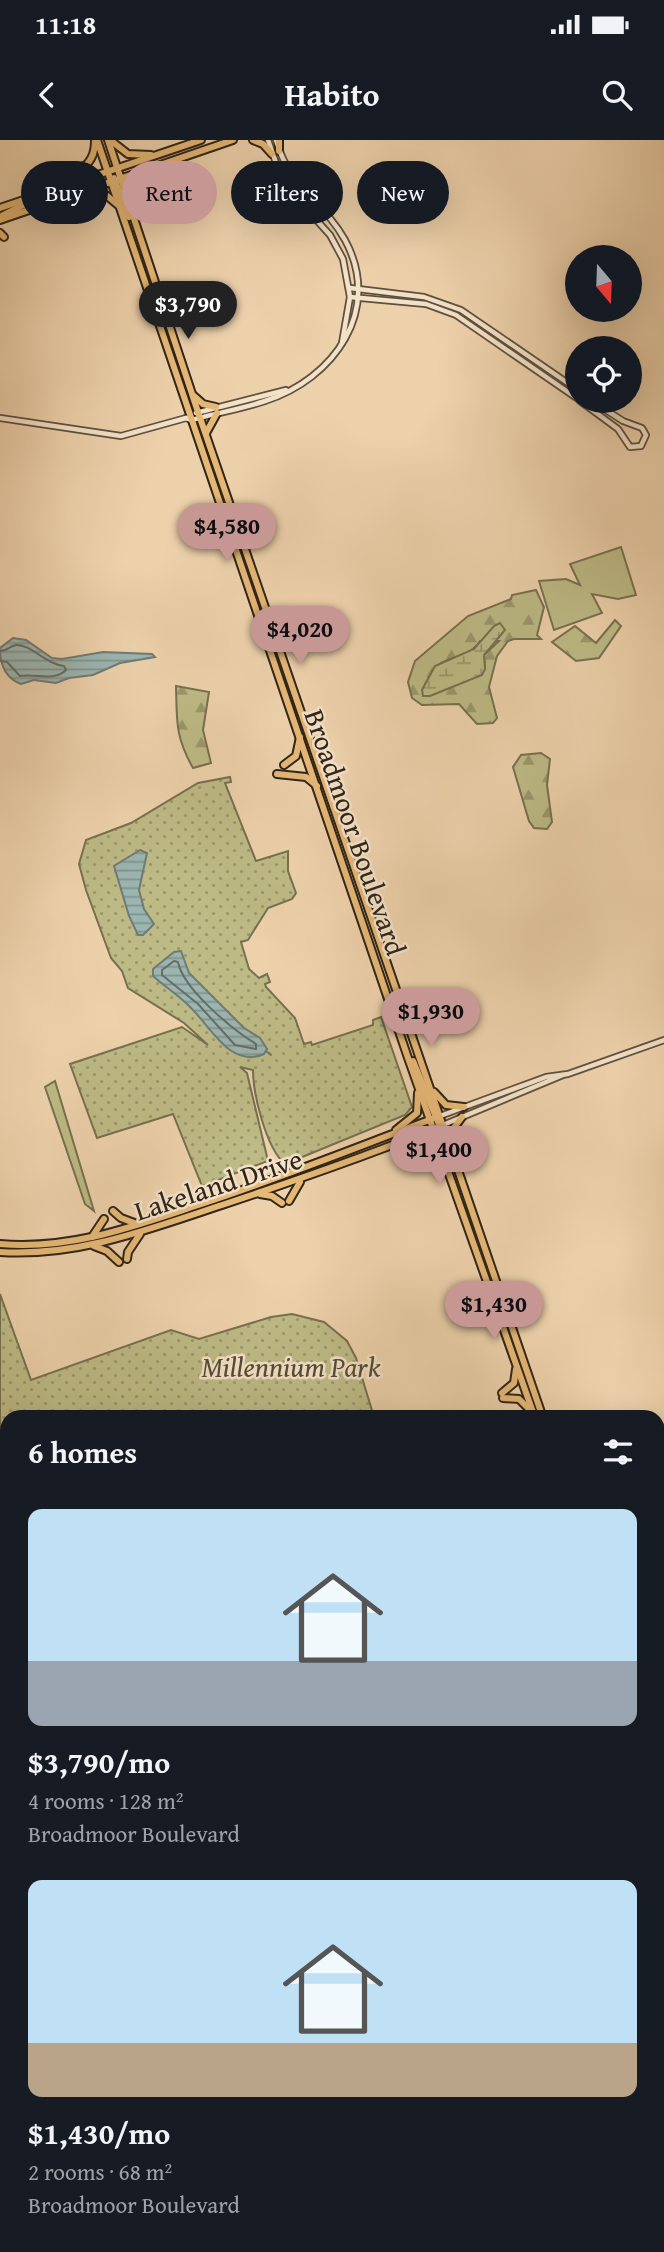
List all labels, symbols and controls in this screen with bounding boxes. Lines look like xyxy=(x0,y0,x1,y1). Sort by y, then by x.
text: 11:18 xyxy=(35,5,96,44)
text: Habito xyxy=(284,71,380,118)
icon: back xyxy=(28,76,66,114)
icon: search xyxy=(598,76,636,114)
chip: Buy xyxy=(21,161,108,224)
chip: Rent xyxy=(122,161,217,224)
chip: Filters xyxy=(231,161,343,224)
chip: New xyxy=(357,161,449,224)
north arrow xyxy=(565,245,642,322)
map controls xyxy=(565,245,642,413)
pin: $3,790 xyxy=(131,282,245,341)
text: $3,790 xyxy=(155,287,221,320)
button: locate xyxy=(565,336,642,413)
pin: $4,580 xyxy=(170,504,284,563)
text: $4,580 xyxy=(194,509,260,542)
pin: $4,020 xyxy=(243,606,357,666)
text: $4,020 xyxy=(267,612,333,645)
street label: Broadmoor Boulevard xyxy=(295,703,417,961)
pin: $1,930 xyxy=(374,988,488,1048)
text: $1,930 xyxy=(398,994,464,1027)
pin: $1,400 xyxy=(382,1126,496,1186)
text: $1,400 xyxy=(406,1132,472,1165)
street label: Lakeland Drive xyxy=(129,1138,307,1230)
pin: $1,430 xyxy=(437,1282,551,1341)
text: $1,430 xyxy=(461,1287,527,1320)
park label: Millennium Park xyxy=(201,1346,381,1387)
text: 6 homes xyxy=(28,1430,137,1474)
icon: filters xyxy=(599,1433,637,1471)
icon: home xyxy=(270,1555,396,1681)
text: $3,790/mo xyxy=(28,1740,170,1784)
text: 4 rooms · 128 m² xyxy=(28,1784,183,1817)
text: Broadmoor Boulevard xyxy=(28,1817,240,1850)
icon: home xyxy=(270,1926,396,2052)
text: $1,430/mo xyxy=(28,2111,170,2155)
text: 2 rooms · 68 m² xyxy=(28,2155,172,2188)
text: Broadmoor Boulevard xyxy=(28,2188,240,2221)

